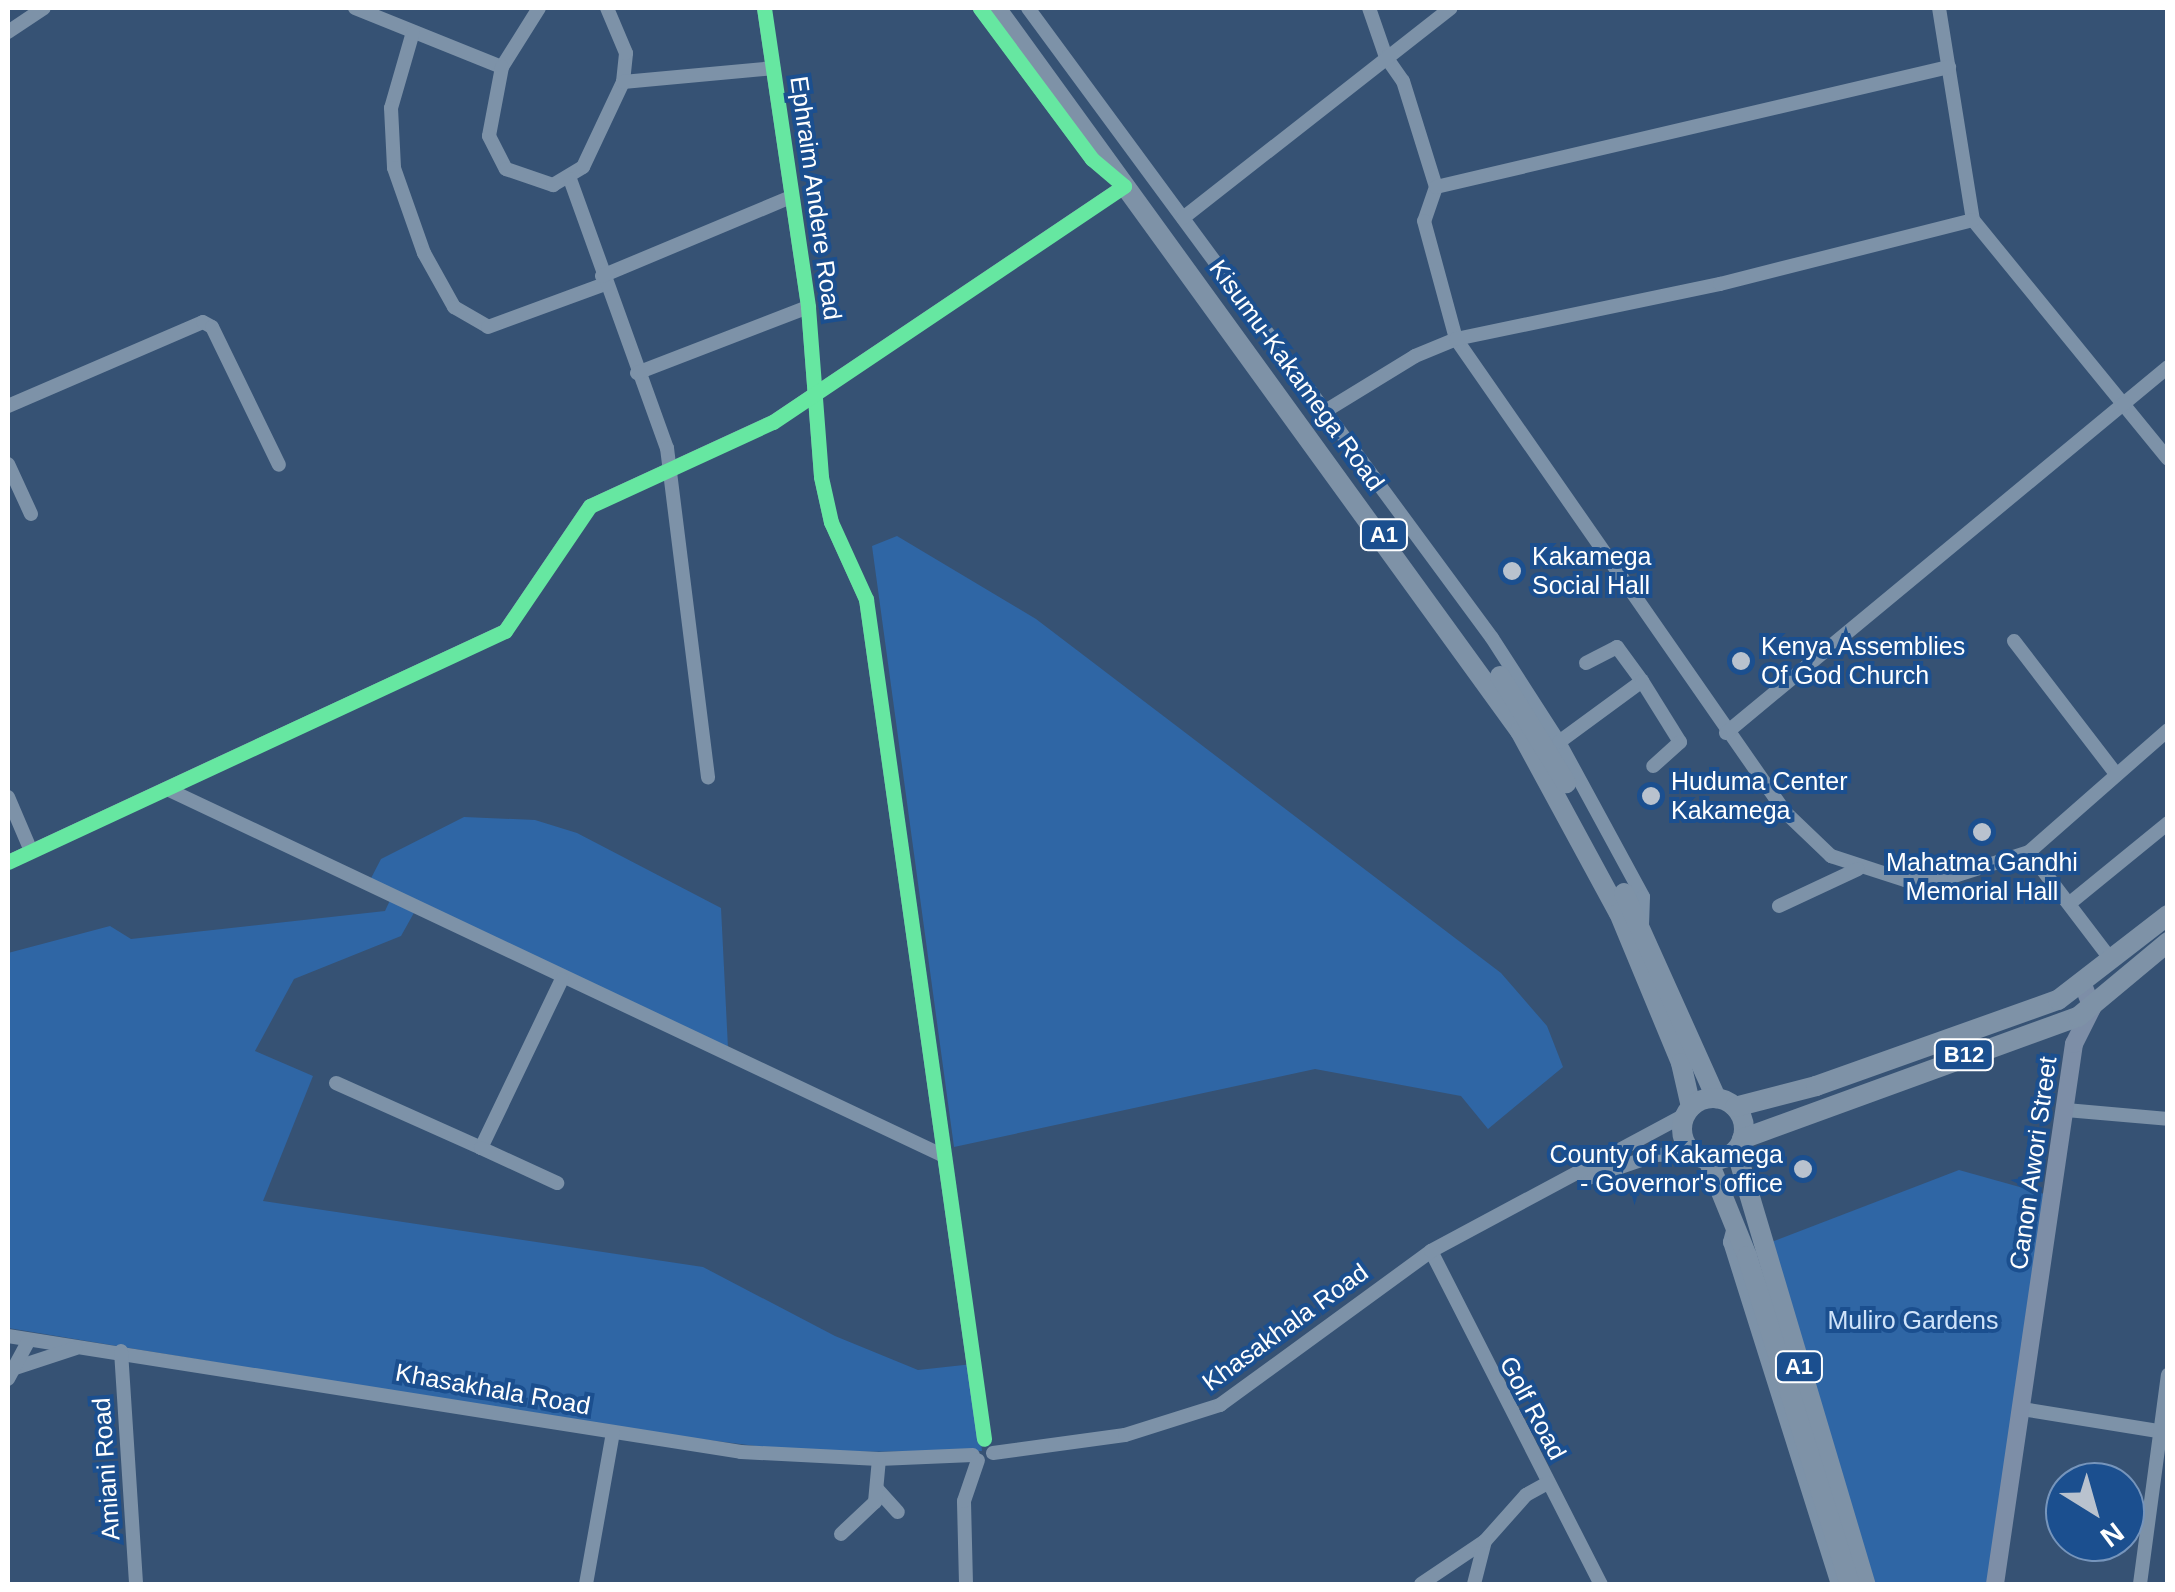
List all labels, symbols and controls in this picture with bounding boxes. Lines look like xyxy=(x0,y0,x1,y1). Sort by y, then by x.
street label: Ephraim Andere Road xyxy=(784,73,848,323)
street label: Kisumu-Kakamega Road xyxy=(1203,254,1391,496)
road number: A1 xyxy=(1359,518,1409,552)
place label: Kakamega Social Hall xyxy=(1532,542,1652,601)
marker: Kakamega Social Hall xyxy=(1501,560,1523,582)
place label: Kenya Assemblies Of God Church xyxy=(1761,632,1967,691)
marker: Kenya Assemblies Of God Church xyxy=(1730,650,1752,672)
place label: Huduma Center Kakamega xyxy=(1671,767,1847,826)
marker: Huduma Center Kakamega xyxy=(1640,785,1662,807)
marker: Mahatma Gandhi Memorial Hall xyxy=(1971,821,1993,843)
place label: Mahatma Gandhi Memorial Hall xyxy=(1886,848,2078,907)
road number: B12 xyxy=(1932,1038,1996,1072)
street label: Canon Awori Street xyxy=(2003,1054,2063,1272)
place label: County of Kakamega - Governor's office xyxy=(1550,1140,1783,1199)
marker: County of Kakamega - Governor's office xyxy=(1792,1158,1814,1180)
street label: Khasakhala Road xyxy=(1196,1257,1374,1397)
park label: Muliro Gardens xyxy=(1828,1305,1998,1335)
road number: A1 xyxy=(1774,1350,1824,1384)
street label: Golf Road xyxy=(1493,1351,1573,1465)
street label: Khasakhala Road xyxy=(393,1357,593,1421)
street label: Amiani Road xyxy=(86,1397,126,1541)
north arrow xyxy=(2045,1462,2145,1562)
text: N xyxy=(2095,1516,2130,1553)

